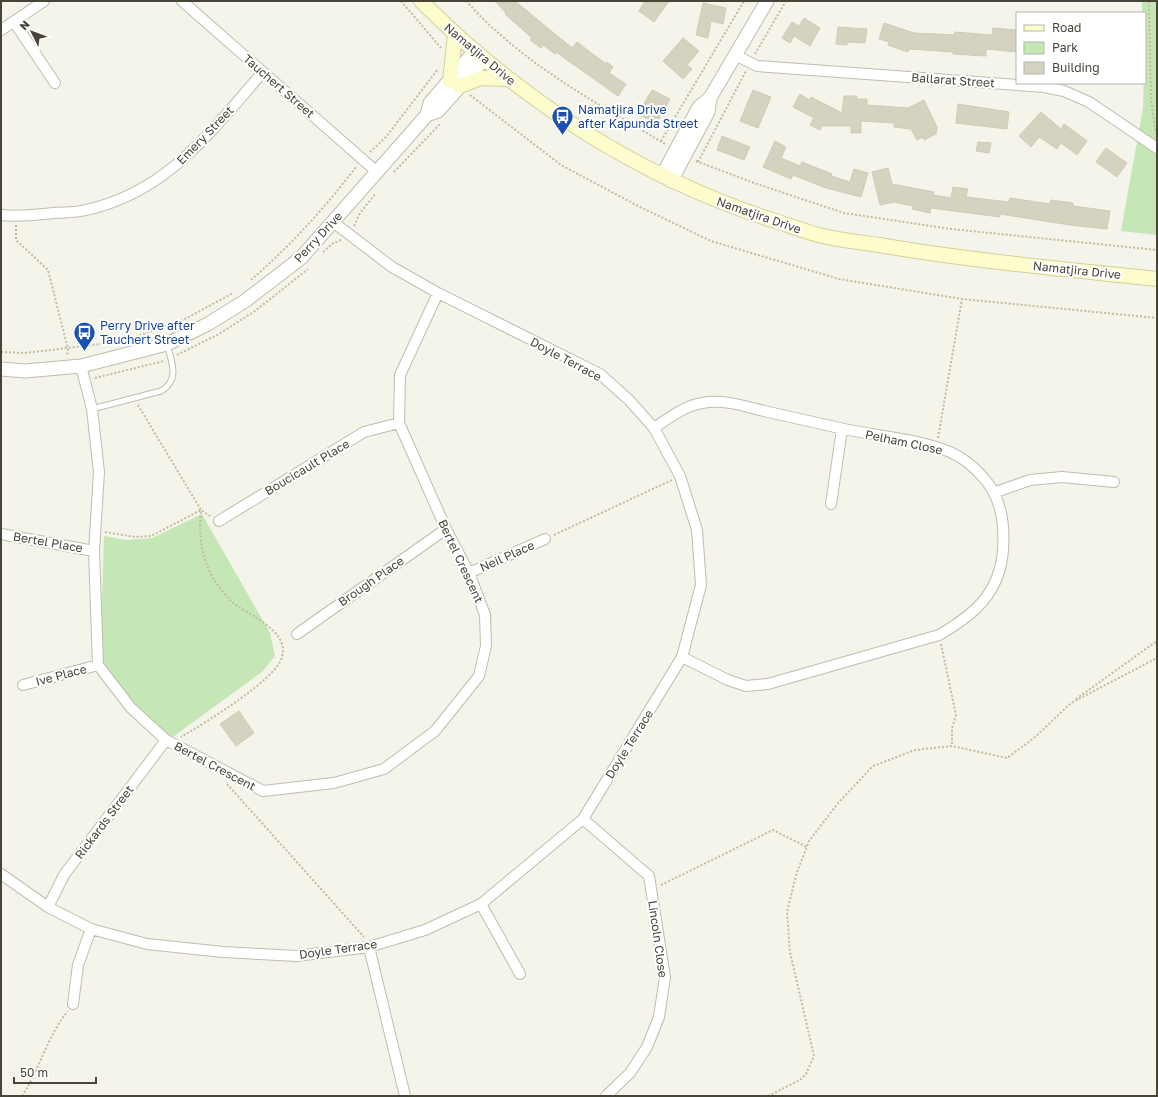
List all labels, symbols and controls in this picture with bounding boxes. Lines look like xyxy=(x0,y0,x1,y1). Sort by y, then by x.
north arrow xyxy=(12,12,52,52)
legend xyxy=(1016,12,1146,84)
text: N xyxy=(17,18,32,32)
street label: Namatjira Drive xyxy=(441,20,519,88)
text: Road xyxy=(1052,20,1081,35)
text: Park xyxy=(1052,40,1078,55)
street label: Tauchert Street xyxy=(240,51,318,121)
text: Building xyxy=(1052,60,1100,75)
street label: Ballarat Street xyxy=(911,70,996,90)
place label: Namatjira Drive after Kapunda Street xyxy=(578,102,699,131)
street label: Emery Street xyxy=(173,103,237,167)
bus stop icon: Namatjira Drive after Kapunda Street xyxy=(549,103,575,136)
street label: Namatjira Drive xyxy=(715,194,803,237)
street label: Perry Drive xyxy=(291,209,345,265)
street label: Namatjira Drive xyxy=(1032,258,1122,282)
place label: Perry Drive after Tauchert Street xyxy=(100,318,195,347)
bus stop icon: Perry Drive after Tauchert Street xyxy=(72,319,98,352)
street label: Doyle Terrace xyxy=(528,334,604,384)
street label: Pelham Close xyxy=(864,426,944,458)
street label: Boucicault Place xyxy=(262,436,352,498)
street label: Bertel Crescent xyxy=(435,517,487,605)
street label: Bertel Place xyxy=(12,528,84,556)
street label: Neil Place xyxy=(477,537,537,575)
street label: Brough Place xyxy=(335,553,407,609)
street label: Ive Place xyxy=(34,661,88,689)
street label: Doyle Terrace xyxy=(602,707,656,781)
street label: Bertel Crescent xyxy=(172,738,258,794)
street label: Rickards Street xyxy=(71,782,137,862)
street label: Lincoln Close xyxy=(645,899,671,979)
street label: Doyle Terrace xyxy=(298,936,378,962)
scale bar xyxy=(14,1059,96,1085)
text: 50 m xyxy=(20,1065,48,1080)

